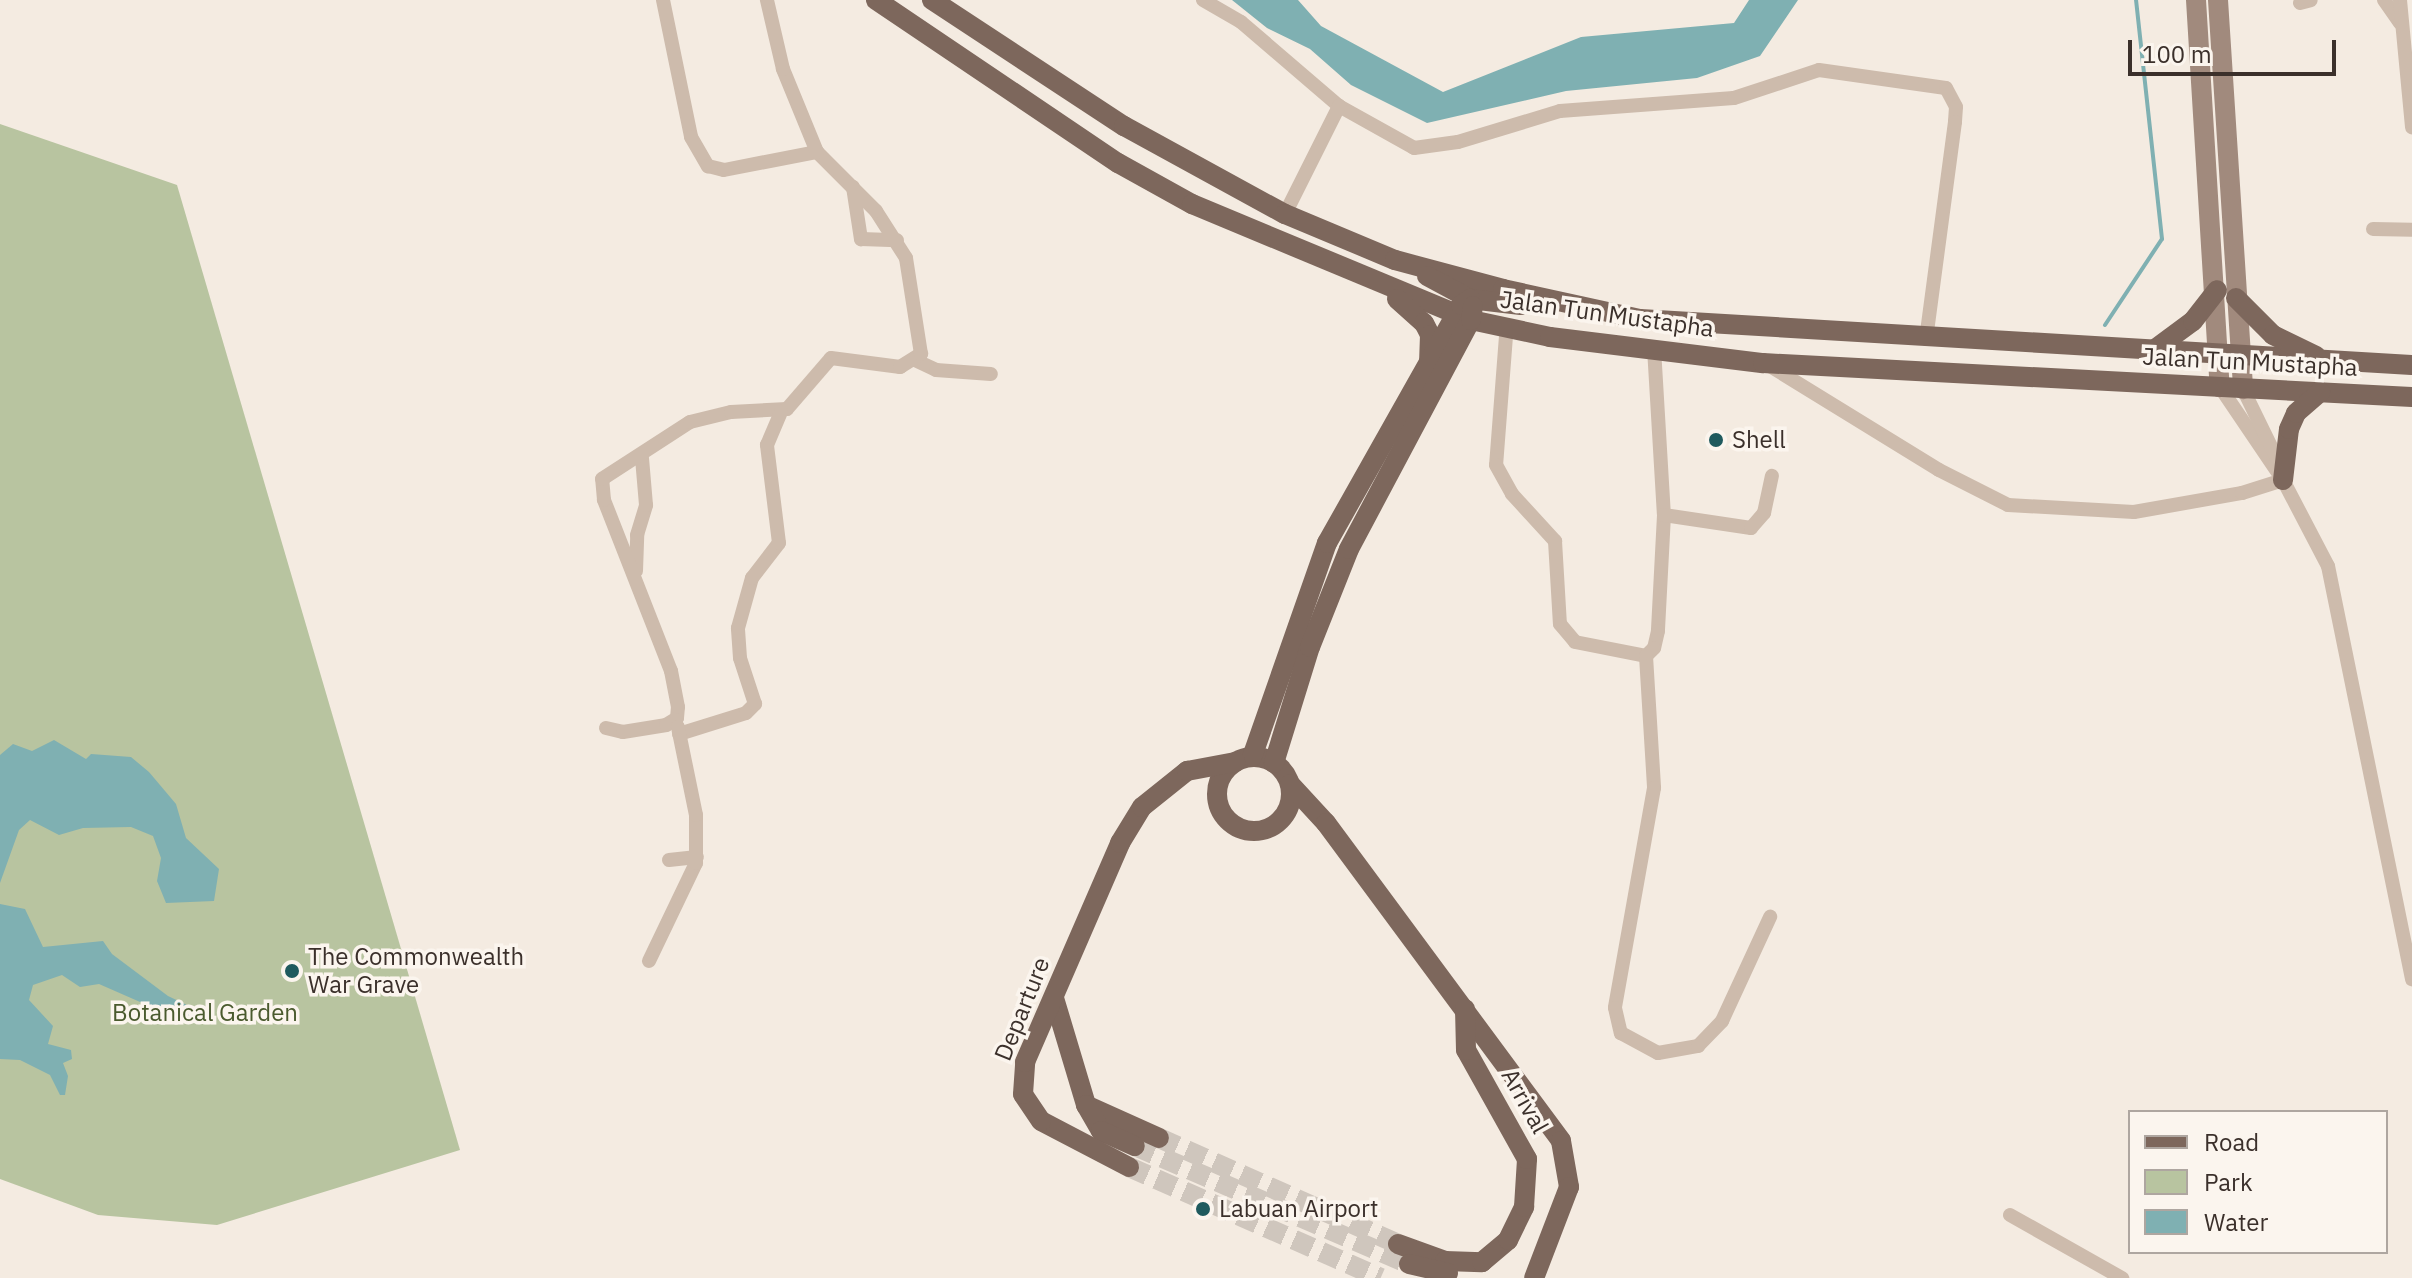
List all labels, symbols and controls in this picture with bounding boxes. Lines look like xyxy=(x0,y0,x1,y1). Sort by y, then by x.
scale bar xyxy=(2132,24,2340,74)
text: 100 m xyxy=(2142,38,2212,70)
street label: Jalan Tun Mustapha xyxy=(1498,285,1716,343)
street label: Jalan Tun Mustapha xyxy=(2142,342,2358,382)
place label: Shell xyxy=(1732,426,1786,454)
marker: Shell xyxy=(1707,431,1725,449)
place label: The Commonwealth War Grave xyxy=(308,943,524,999)
street label: Departure xyxy=(988,953,1056,1065)
marker: The Commonwealth War Grave xyxy=(283,962,301,980)
park label: Botanical Garden xyxy=(112,999,298,1027)
street label: Arrival xyxy=(1495,1063,1555,1139)
legend xyxy=(2128,1110,2388,1254)
text: Road xyxy=(2204,1126,2259,1158)
text: Park xyxy=(2204,1166,2253,1198)
place label: Labuan Airport xyxy=(1219,1195,1378,1223)
marker: Labuan Airport xyxy=(1194,1200,1212,1218)
text: Water xyxy=(2204,1206,2268,1238)

